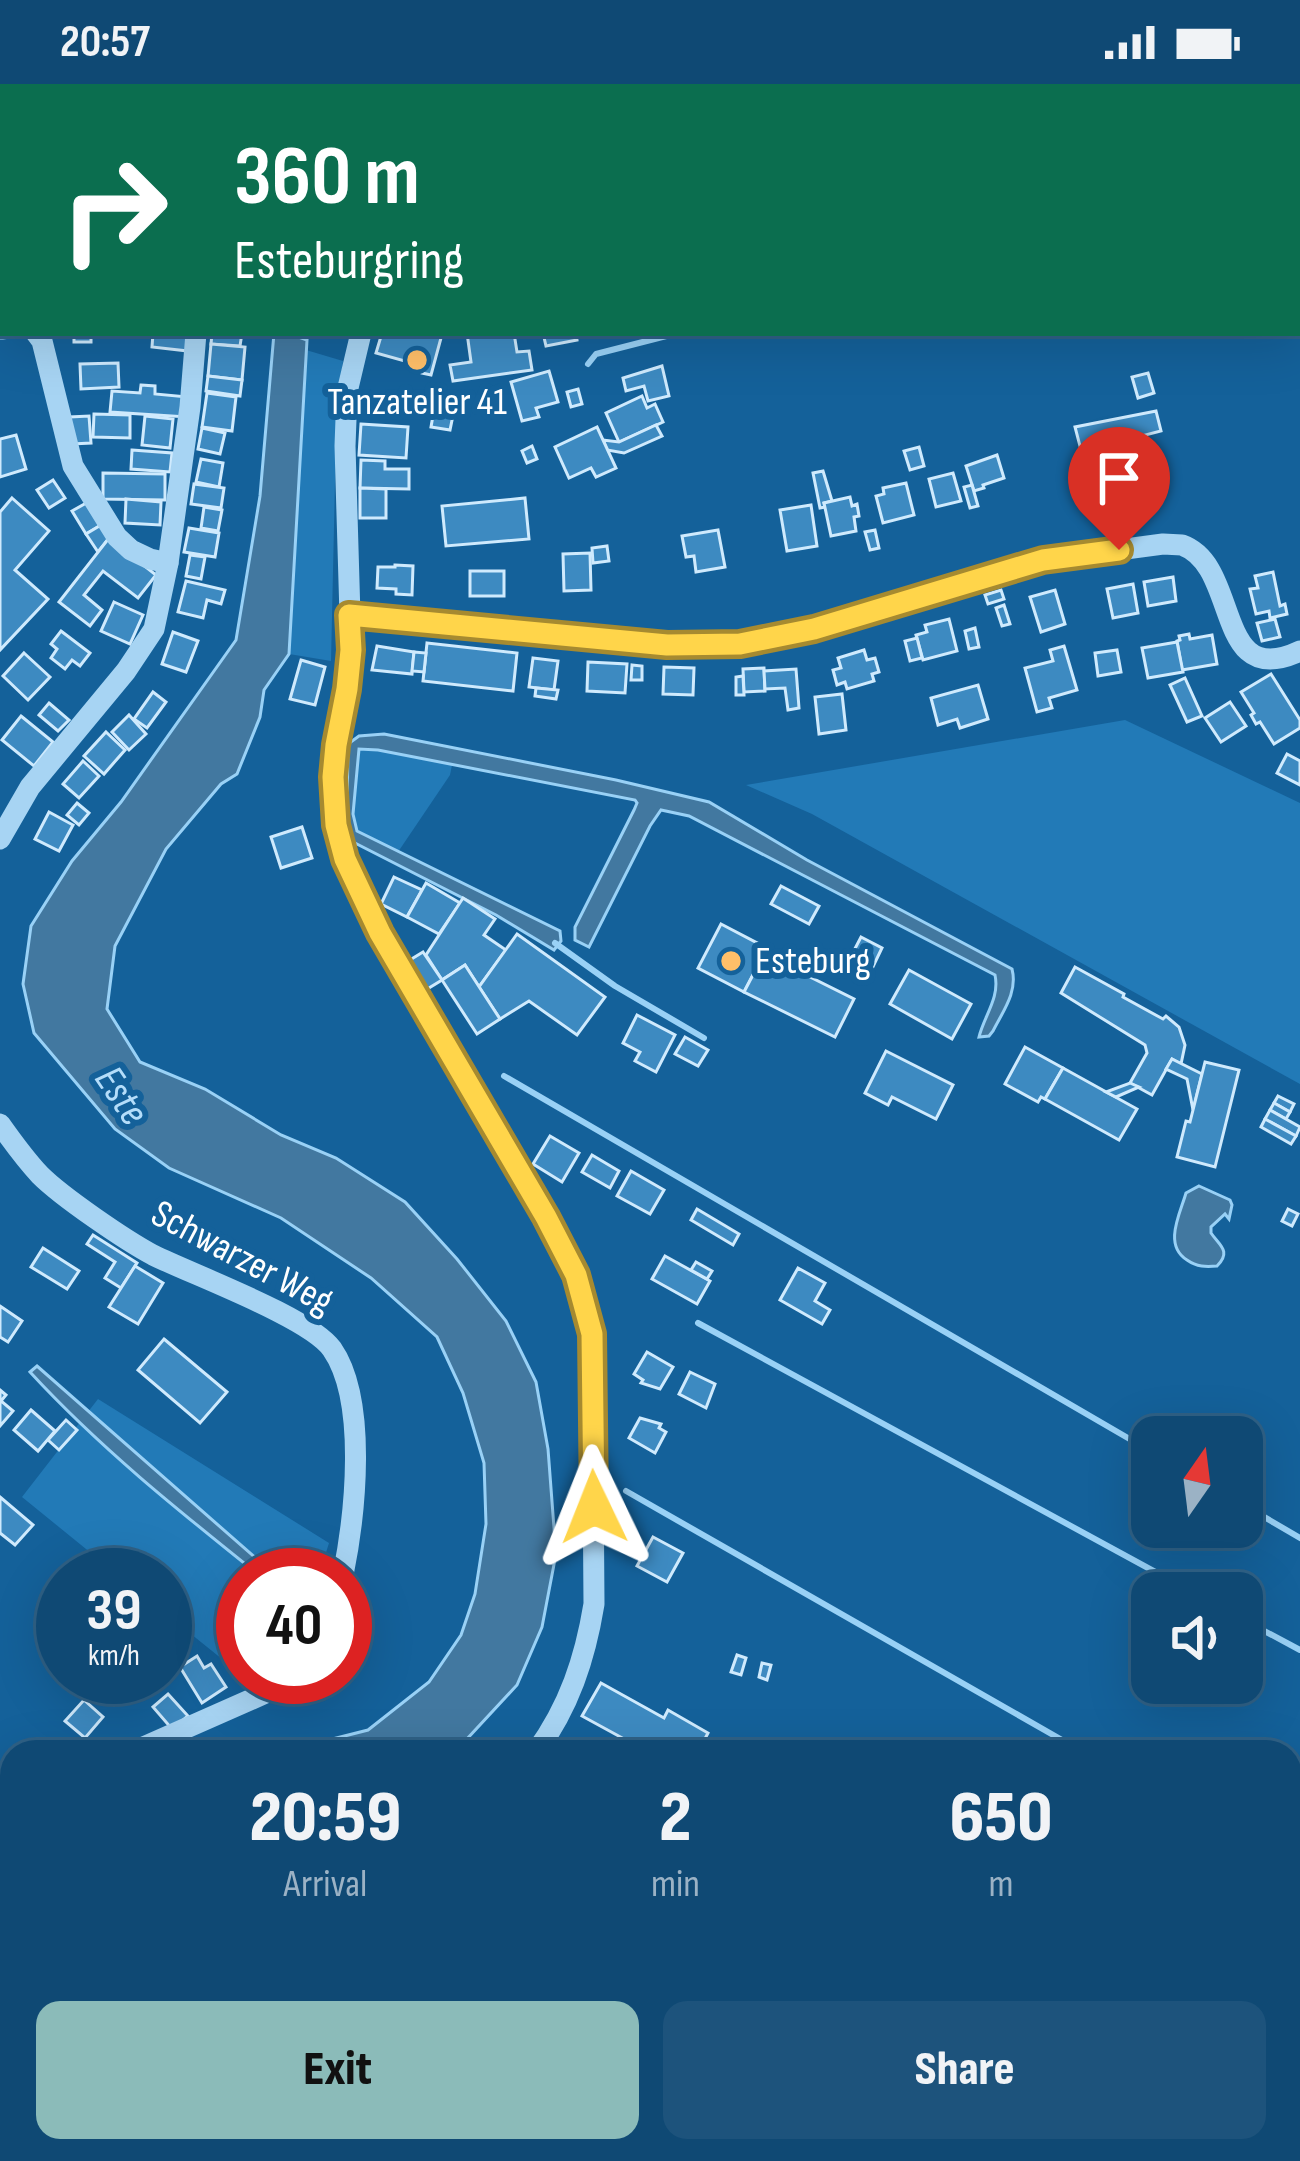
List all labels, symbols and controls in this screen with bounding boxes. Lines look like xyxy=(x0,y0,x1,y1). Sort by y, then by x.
text: 20:57 xyxy=(60,15,150,70)
text: 360 m xyxy=(234,127,420,228)
icon: right xyxy=(36,132,192,288)
text: Esteburgring xyxy=(234,229,464,294)
marker: Tanzatelier 41 xyxy=(404,347,430,373)
place label: Tanzatelier 41 xyxy=(327,379,507,426)
pin xyxy=(1068,427,1170,550)
icon: arrive xyxy=(1086,445,1152,511)
place label: Esteburg xyxy=(755,938,871,985)
marker: Esteburg xyxy=(718,948,744,974)
water label: Este xyxy=(83,1057,159,1135)
street label: Schwarzer Weg xyxy=(143,1191,341,1325)
north arrow xyxy=(1131,1416,1263,1548)
map controls xyxy=(1131,1416,1263,1704)
position arrow xyxy=(531,1444,657,1570)
speed limit sign: 40 xyxy=(216,1548,372,1704)
button: sound xyxy=(1131,1572,1263,1704)
text: 39 xyxy=(86,1575,142,1647)
text: km/h xyxy=(88,1638,140,1674)
text: 20:59 xyxy=(250,1775,401,1862)
text: 2 xyxy=(659,1775,692,1862)
text: 650 xyxy=(949,1775,1052,1862)
text: Arrival xyxy=(284,1861,367,1908)
text: min xyxy=(651,1861,700,1908)
text: m xyxy=(988,1861,1013,1908)
button: Exit xyxy=(36,2001,639,2139)
button: Share xyxy=(663,2001,1266,2139)

